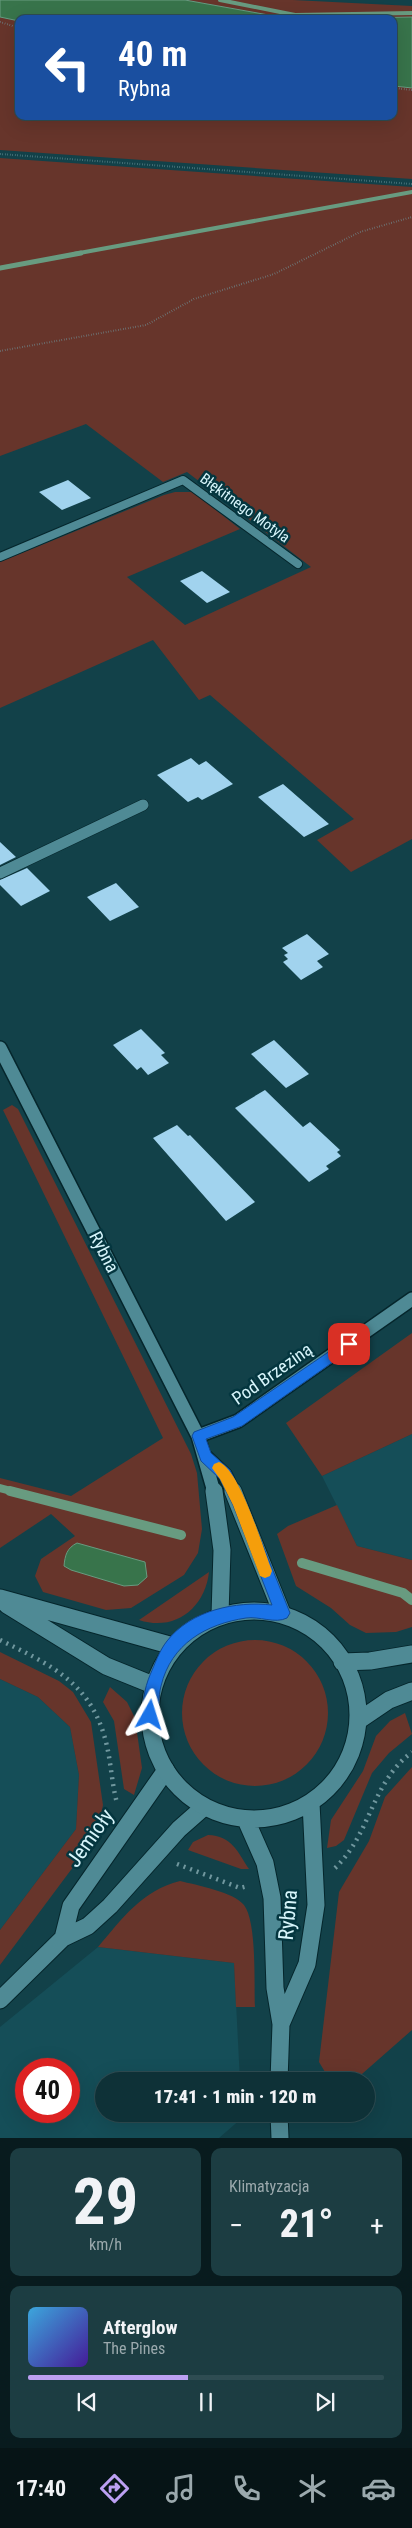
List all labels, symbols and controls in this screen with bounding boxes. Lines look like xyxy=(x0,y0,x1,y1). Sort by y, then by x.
text: 40 m xyxy=(118,34,187,75)
icon: left xyxy=(35,35,100,100)
text: Rybna xyxy=(118,76,171,101)
street label: Błękitnego Motyla xyxy=(197,469,293,547)
street label: Rybna xyxy=(85,1228,124,1276)
pin xyxy=(328,1323,370,1365)
icon: arrive xyxy=(335,1330,363,1358)
street label: Pod Brzeziną xyxy=(228,1338,316,1409)
position arrow xyxy=(123,1688,175,1740)
street label: Jemioły xyxy=(61,1804,119,1872)
street label: Rybna xyxy=(274,1889,302,1941)
speed limit sign: 40 xyxy=(15,2058,80,2123)
text: 17:41 · 1 min · 120 m xyxy=(154,2085,316,2108)
text: 29 xyxy=(73,2164,138,2240)
text: Klimatyzacja xyxy=(229,2177,310,2196)
text: 21° xyxy=(280,2202,333,2246)
text: − xyxy=(229,2209,243,2242)
text: + xyxy=(370,2209,384,2242)
text: km/h xyxy=(89,2235,122,2254)
text: Afterglow xyxy=(103,2316,177,2339)
text: The Pines xyxy=(103,2339,165,2358)
icon: previous xyxy=(73,2388,101,2416)
icon: pause xyxy=(192,2388,220,2416)
icon: next xyxy=(311,2388,339,2416)
icon: directions xyxy=(97,2471,132,2506)
icon: music xyxy=(163,2471,198,2506)
icon: phone xyxy=(229,2471,264,2506)
icon: climate xyxy=(295,2471,330,2506)
icon: car xyxy=(361,2471,396,2506)
text: 17:40 xyxy=(16,2476,66,2501)

